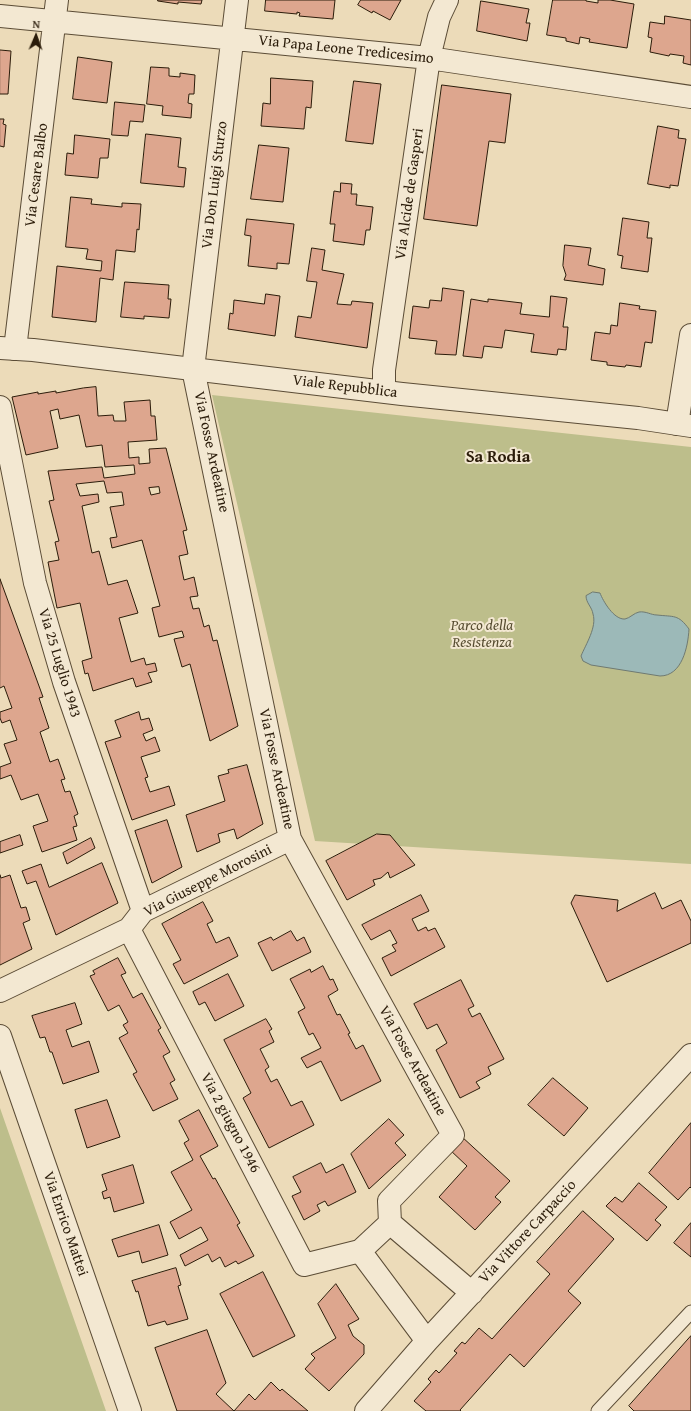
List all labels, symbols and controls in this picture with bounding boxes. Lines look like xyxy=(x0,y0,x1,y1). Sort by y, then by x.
north arrow xyxy=(16,16,56,56)
text: N xyxy=(32,16,40,32)
street label: Via Papa Leone Tredicesimo xyxy=(257,32,435,68)
street label: Via Don Luigi Sturzo xyxy=(198,120,232,250)
street label: Via Cesare Balbo xyxy=(22,122,52,228)
street label: Via Alcide de Gasperi xyxy=(392,127,428,261)
street label: Viale Repubblica xyxy=(292,372,398,402)
street label: Via Fosse Ardeatine xyxy=(189,390,233,514)
district label: Sa Rodia xyxy=(466,448,530,468)
street label: Via 25 Luglio 1943 xyxy=(34,606,84,720)
park label: Parco della Resistenza xyxy=(451,617,513,652)
street label: Via Fosse Ardeatine xyxy=(254,707,298,831)
street label: Via Giuseppe Morosini xyxy=(141,841,275,921)
street label: Via Fosse Ardeatine xyxy=(374,1003,450,1119)
street label: Via 2 giugno 1946 xyxy=(196,1070,264,1176)
street label: Via Enrico Mattei xyxy=(39,1169,91,1279)
street label: Via Vittore Carpaccio xyxy=(475,1177,581,1287)

